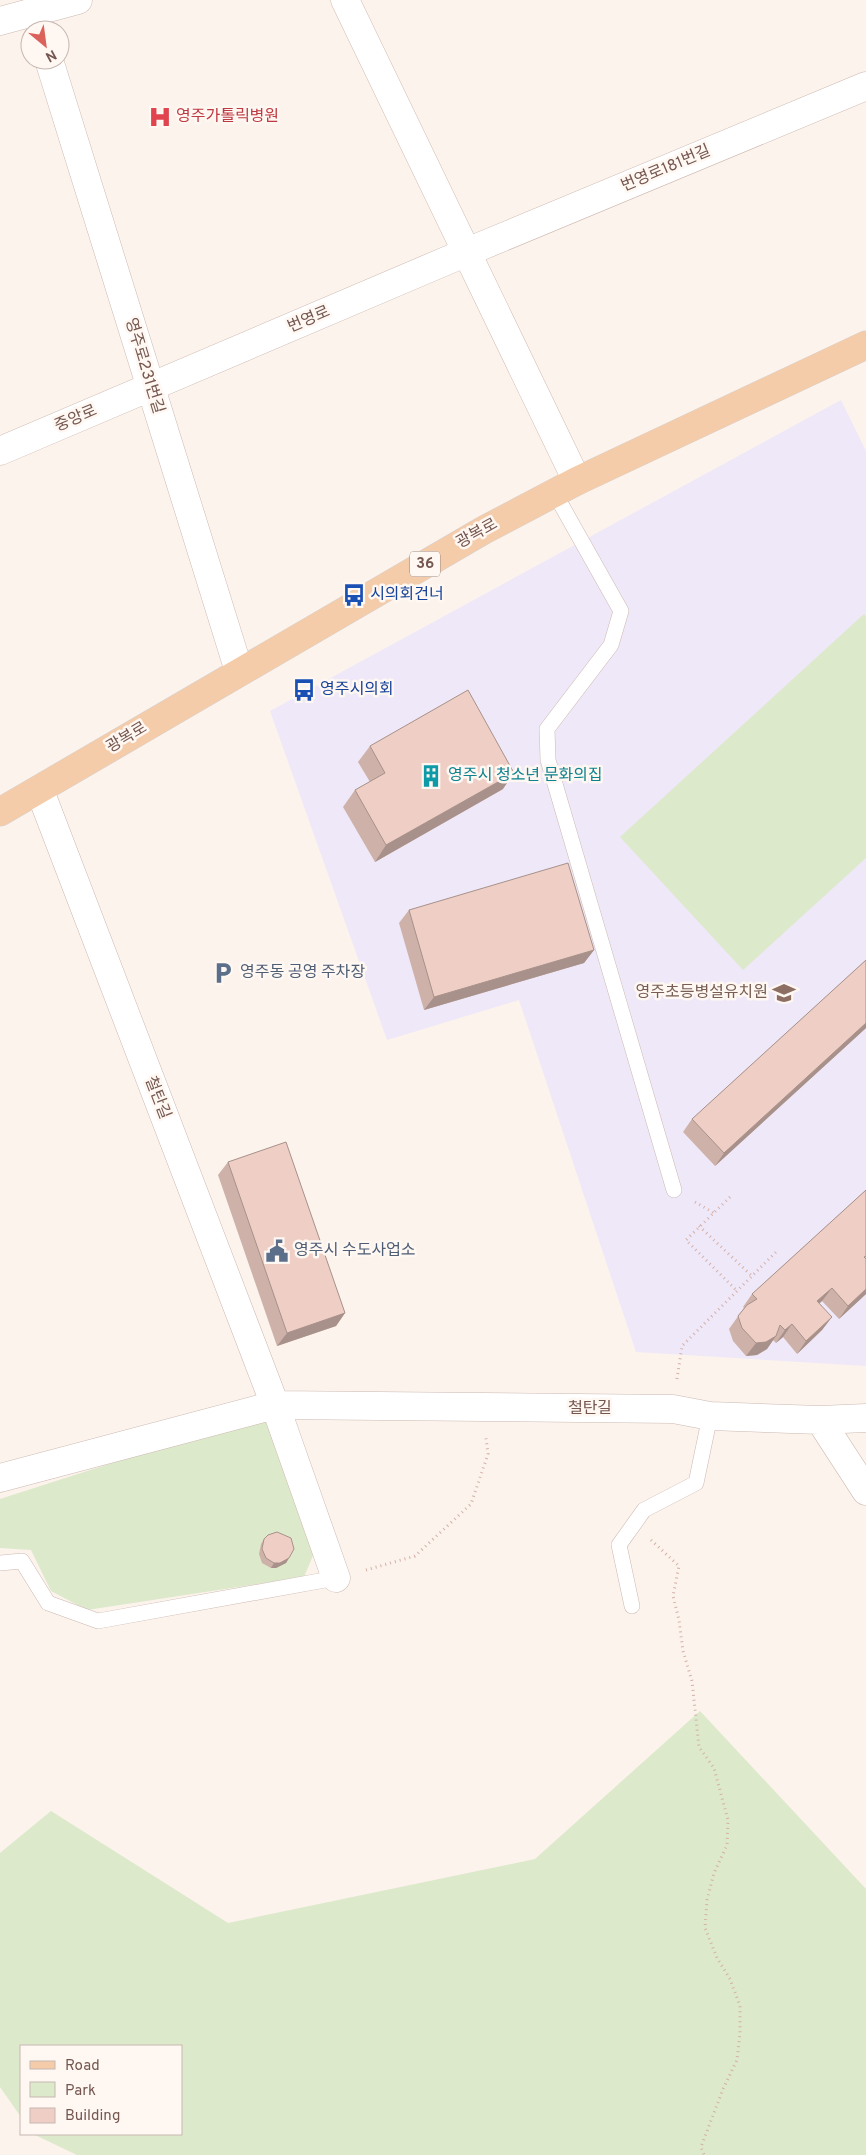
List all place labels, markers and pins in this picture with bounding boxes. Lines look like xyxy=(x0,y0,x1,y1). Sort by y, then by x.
hospital icon: 영주가톨릭병원 xyxy=(147,104,173,130)
place label: 영주가톨릭병원 xyxy=(176,107,279,127)
bus stop icon: 시의회건너 xyxy=(341,582,367,608)
place label: 시의회건너 xyxy=(370,585,444,605)
bus stop icon: 영주시의회 xyxy=(291,677,317,703)
place label: 영주시의회 xyxy=(320,680,394,700)
building icon: 영주시 청소년 문화의집 xyxy=(418,763,444,789)
place label: 영주시 청소년 문화의집 xyxy=(448,766,603,786)
parking icon: 영주동 공영 주차장 xyxy=(210,960,236,986)
place label: 영주동 공영 주차장 xyxy=(240,963,366,983)
school or university icon: 영주초등병설유치원 xyxy=(771,980,797,1006)
place label: 영주초등병설유치원 xyxy=(636,983,768,1003)
public building icon: 영주시 수도사업소 xyxy=(264,1238,290,1264)
place label: 영주시 수도사업소 xyxy=(294,1241,416,1261)

